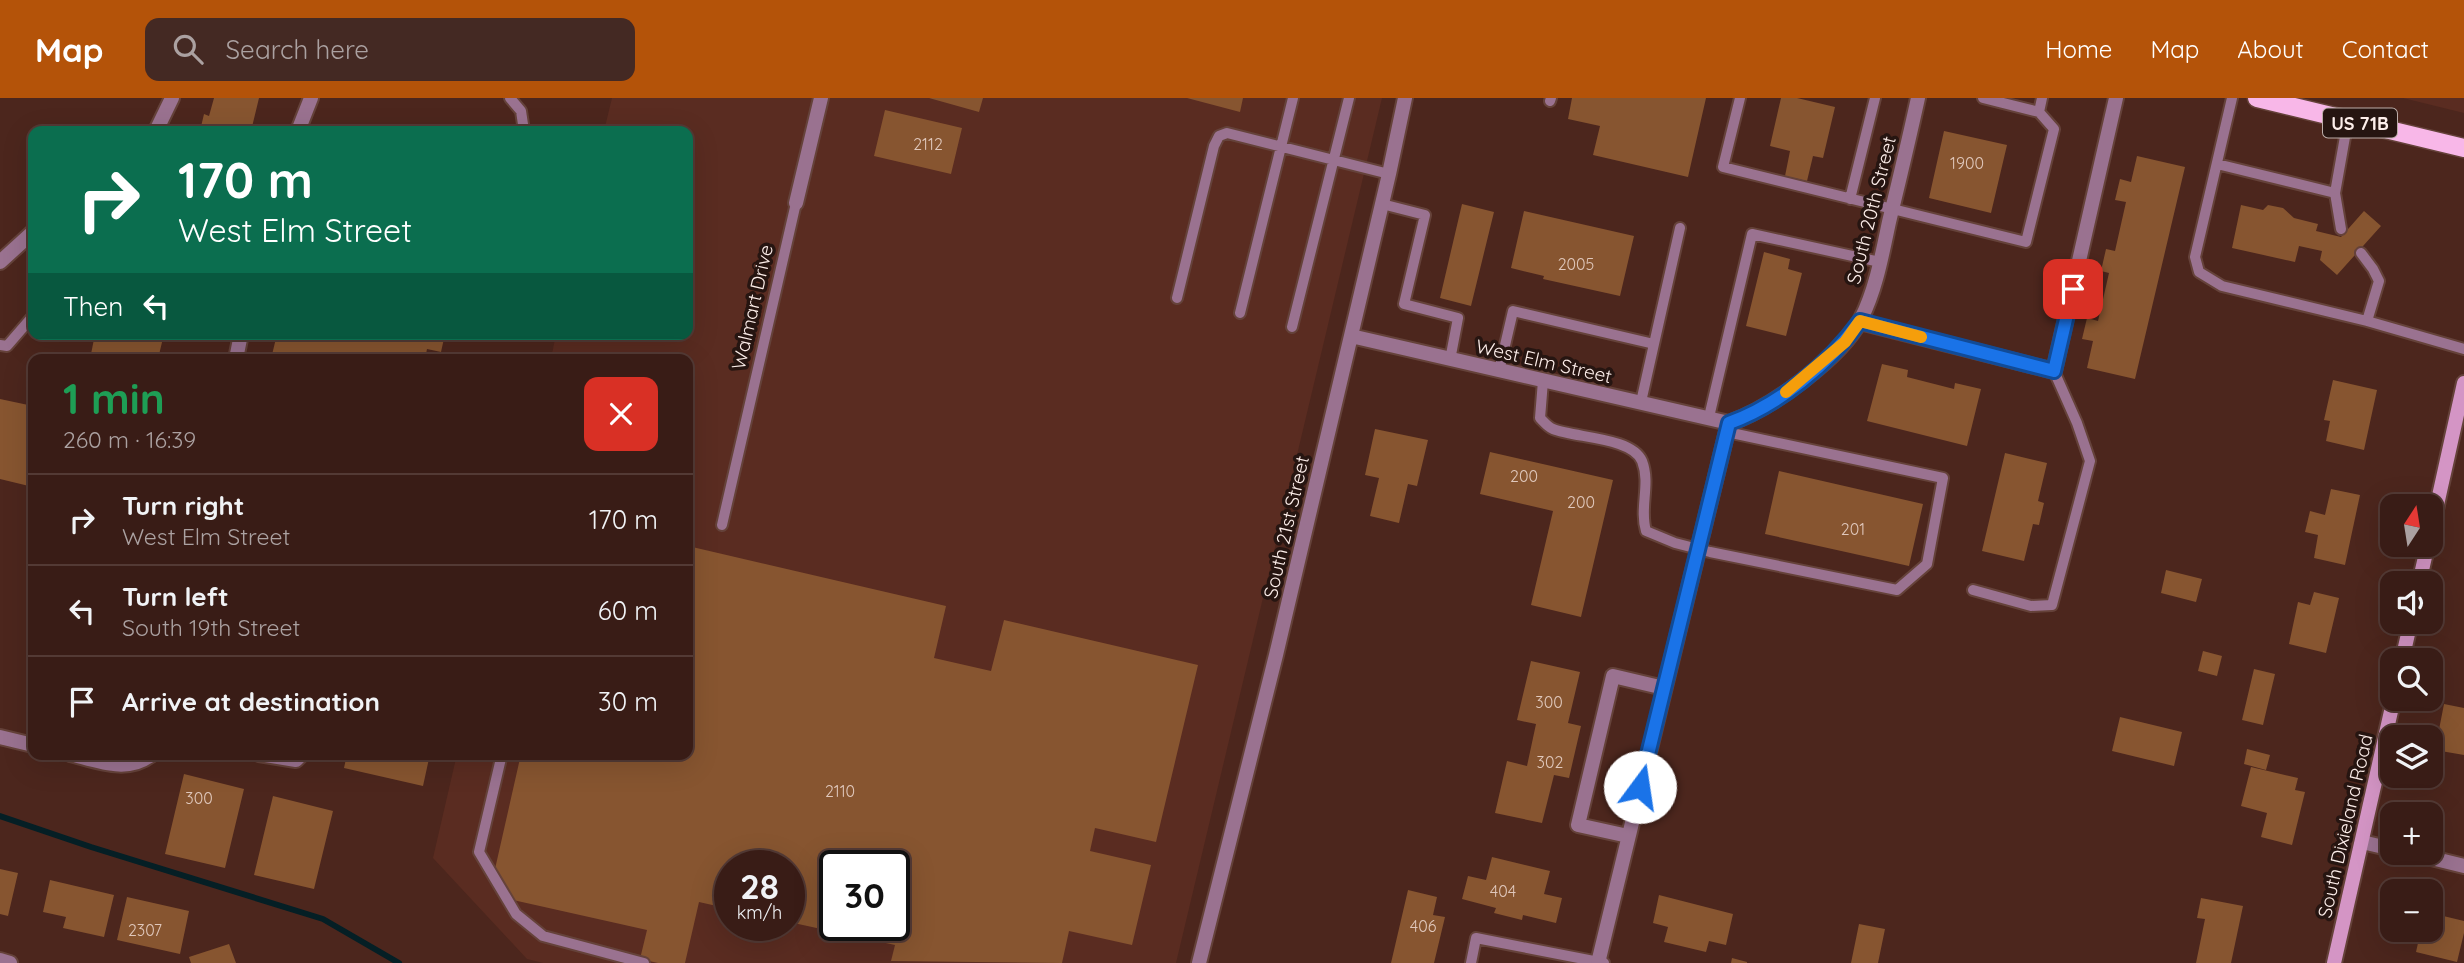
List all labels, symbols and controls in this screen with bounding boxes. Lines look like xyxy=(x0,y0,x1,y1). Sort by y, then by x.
search box xyxy=(145,18,635,81)
text: Map xyxy=(35,29,103,70)
icon: search xyxy=(169,30,207,68)
text: Search here xyxy=(225,33,369,66)
text: Home xyxy=(2045,34,2112,64)
text: Map xyxy=(2150,34,2199,64)
text: About xyxy=(2237,34,2304,64)
text: Contact xyxy=(2342,34,2429,64)
road number: US 71B xyxy=(2323,108,2397,138)
house number: 2112 xyxy=(913,134,943,154)
street label: South 20th Street xyxy=(1841,134,1901,286)
text: 170 m xyxy=(178,149,313,210)
house number: 1900 xyxy=(1950,153,1984,173)
icon: right xyxy=(63,154,154,245)
text: West Elm Street xyxy=(178,210,412,250)
street label: Walmart Drive xyxy=(726,242,778,372)
house number: 2005 xyxy=(1558,254,1594,274)
pin xyxy=(2043,259,2103,319)
icon: arrive xyxy=(2054,270,2092,308)
icon: left xyxy=(137,287,175,325)
text: Then xyxy=(63,290,123,323)
street label: West Elm Street xyxy=(1474,334,1614,388)
text: 1 min xyxy=(63,372,165,425)
button: close xyxy=(584,377,658,451)
text: 260 m · 16:39 xyxy=(63,425,196,454)
street label: South 21st Street xyxy=(1258,453,1314,601)
house number: 200 xyxy=(1510,466,1538,486)
text: Turn right xyxy=(122,489,244,522)
house number: 200 xyxy=(1567,492,1595,512)
north arrow xyxy=(2380,494,2443,556)
map controls xyxy=(2380,494,2443,942)
icon: right xyxy=(63,501,101,539)
text: 170 m xyxy=(589,503,658,536)
house number: 201 xyxy=(1841,519,1865,539)
text: West Elm Street xyxy=(122,522,290,551)
button: sound xyxy=(2380,571,2443,634)
text: Turn left xyxy=(122,580,229,613)
icon: left xyxy=(63,592,101,630)
text: 60 m xyxy=(598,594,658,627)
text: South 19th Street xyxy=(122,613,300,642)
button: search xyxy=(2380,648,2443,711)
icon: arrive xyxy=(63,683,101,721)
text: Arrive at destination xyxy=(122,685,380,718)
text: 30 m xyxy=(598,685,658,718)
house number: 300 xyxy=(1535,692,1563,712)
button: layers xyxy=(2380,725,2443,788)
street label: South Dixieland Road xyxy=(2312,732,2378,920)
position arrow xyxy=(1603,750,1677,824)
house number: 302 xyxy=(1537,752,1564,772)
house number: 2110 xyxy=(825,781,855,801)
house number: 300 xyxy=(185,788,213,808)
button: + xyxy=(2380,802,2443,865)
speed limit sign: 30 xyxy=(819,850,910,941)
text: 28 xyxy=(740,864,779,908)
button: − xyxy=(2380,879,2443,942)
house number: 404 xyxy=(1490,881,1516,901)
text: km/h xyxy=(737,901,782,924)
house number: 406 xyxy=(1410,916,1437,936)
house number: 2307 xyxy=(128,920,162,940)

